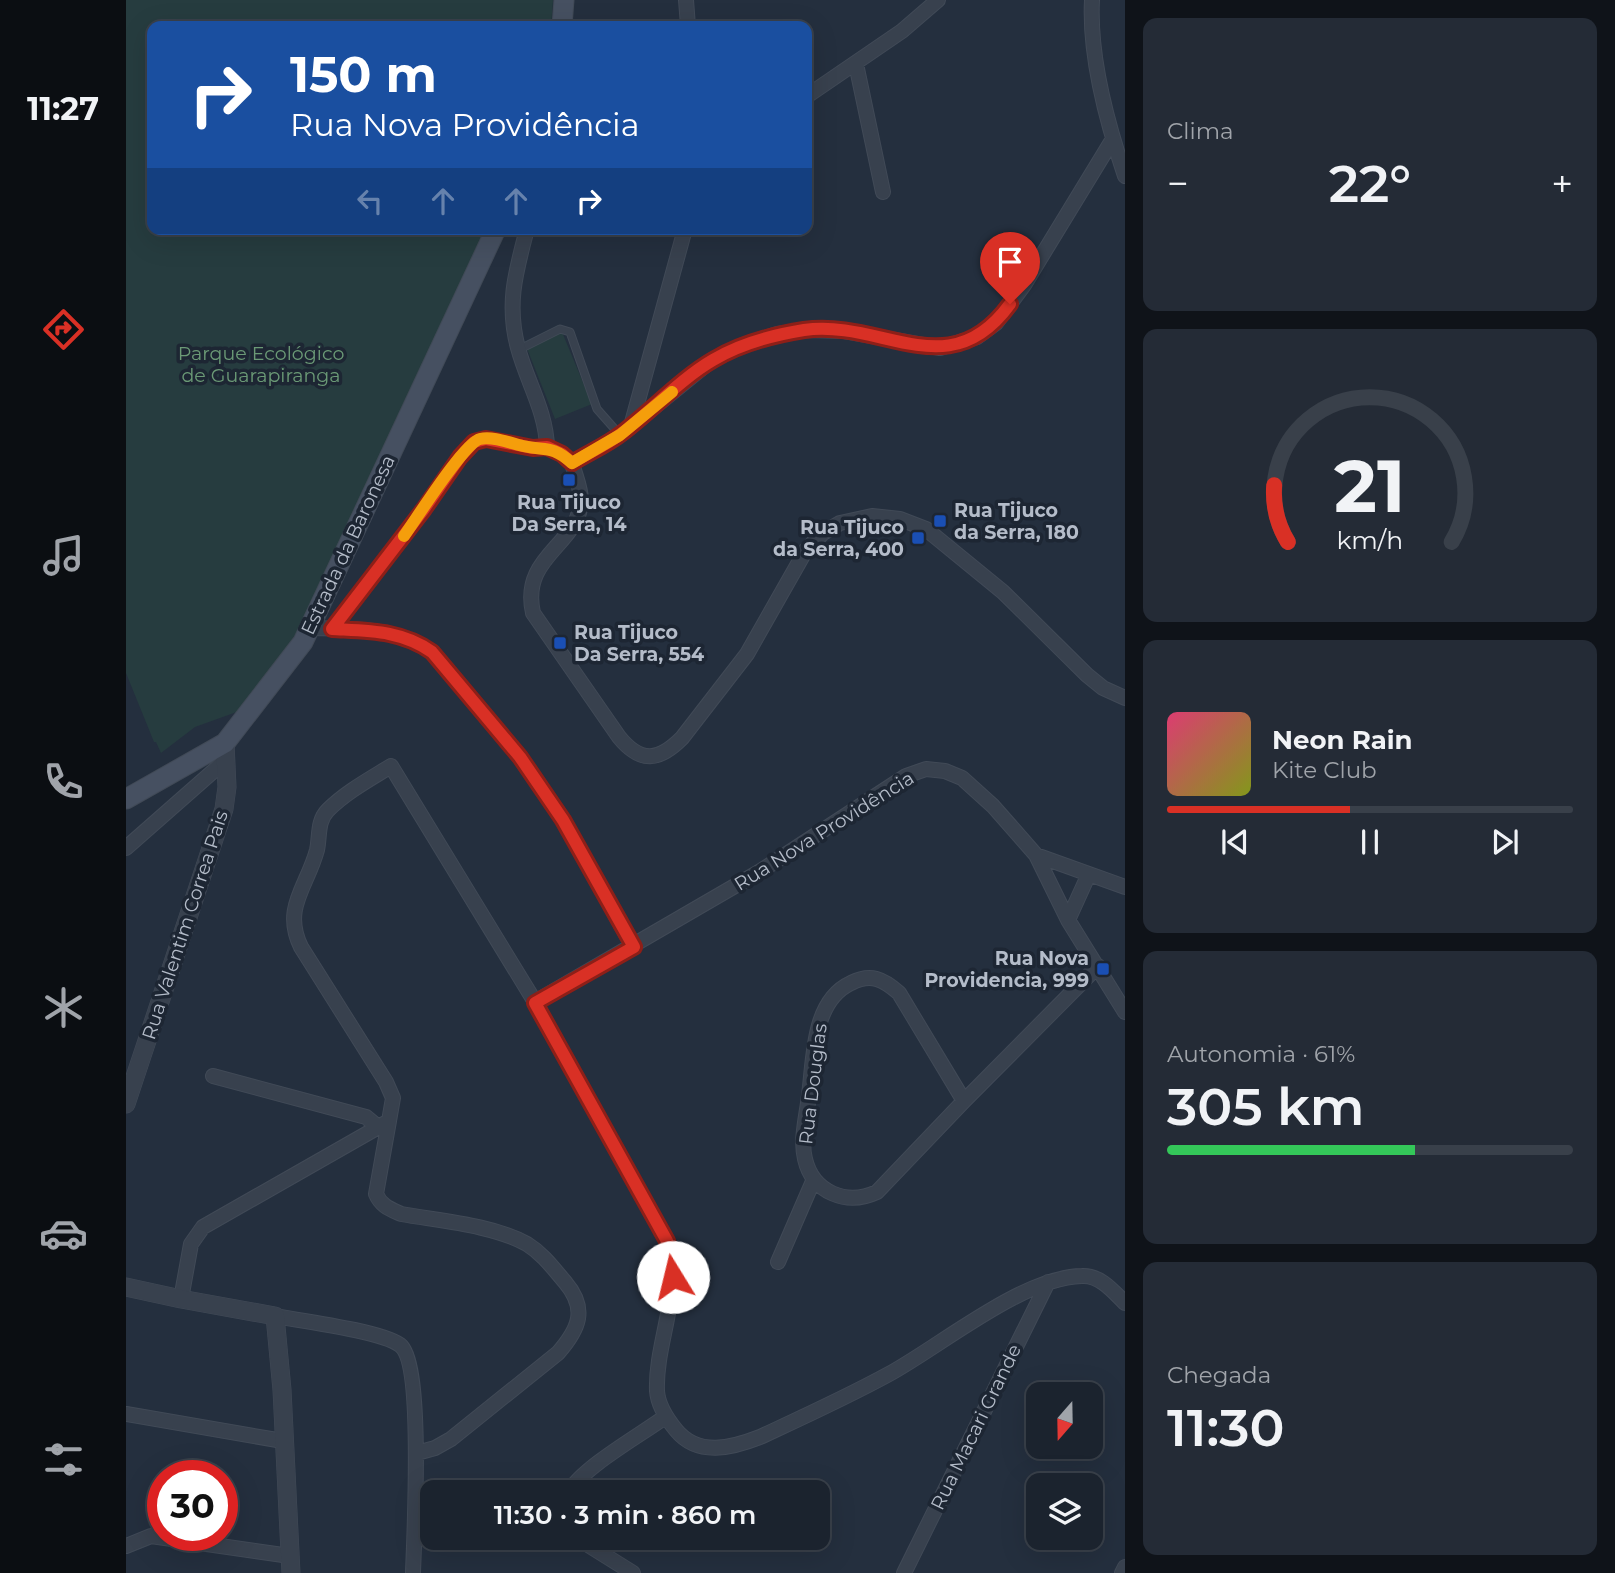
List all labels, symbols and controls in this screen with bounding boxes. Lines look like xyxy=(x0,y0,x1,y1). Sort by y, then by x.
text: 150 m xyxy=(290,45,437,104)
icon: right xyxy=(175,49,266,140)
text: 11:27 xyxy=(27,89,99,128)
text: Rua Nova Providência xyxy=(290,105,640,144)
text: Clima xyxy=(1167,117,1234,145)
text: 22° xyxy=(1329,152,1411,215)
text: − xyxy=(1167,160,1189,207)
text: + xyxy=(1551,160,1573,207)
icon: left xyxy=(351,182,389,220)
icon: ahead xyxy=(424,182,462,220)
icon: ahead xyxy=(497,182,535,220)
icon: right xyxy=(570,182,608,220)
pin xyxy=(980,232,1040,304)
icon: arrive xyxy=(991,243,1029,281)
icon: directions xyxy=(39,305,88,354)
park label: Parque Ecológico de Guarapiranga xyxy=(178,342,344,387)
text: 21 xyxy=(1334,442,1406,530)
street label: Estrada da Baronesa xyxy=(296,452,400,638)
marker: Rua Tijuco Da Serra, 14 xyxy=(561,472,577,488)
place label: Rua Tijuco Da Serra, 14 xyxy=(511,491,627,536)
place label: Rua Tijuco da Serra, 180 xyxy=(954,499,1079,544)
marker: Rua Tijuco da Serra, 180 xyxy=(932,513,948,529)
place label: Rua Tijuco da Serra, 400 xyxy=(773,516,904,561)
text: km/h xyxy=(1337,524,1403,554)
marker: Rua Tijuco da Serra, 400 xyxy=(910,530,926,546)
icon: music xyxy=(39,531,88,580)
place label: Rua Tijuco Da Serra, 554 xyxy=(574,621,704,666)
marker: Rua Tijuco Da Serra, 554 xyxy=(552,635,568,651)
text: Neon Rain xyxy=(1272,724,1413,756)
text: Kite Club xyxy=(1272,756,1377,784)
icon: phone xyxy=(39,757,88,806)
street label: Rua Nova Providência xyxy=(730,766,918,896)
street label: Rua Valentim Correa Pais xyxy=(137,807,233,1043)
icon: previous xyxy=(1216,823,1254,861)
icon: pause xyxy=(1351,823,1389,861)
icon: next xyxy=(1486,823,1524,861)
place label: Rua Nova Providencia, 999 xyxy=(924,947,1089,992)
marker: Rua Nova Providencia, 999 xyxy=(1095,961,1111,977)
icon: climate xyxy=(39,983,88,1032)
street label: Rua Douglas xyxy=(794,1022,832,1146)
text: Autonomia · 61% xyxy=(1167,1040,1355,1068)
text: 305 km xyxy=(1167,1075,1365,1138)
icon: car xyxy=(39,1209,88,1258)
position arrow xyxy=(636,1240,710,1314)
street label: Rua Macari Grande xyxy=(926,1340,1026,1514)
text: Chegada xyxy=(1167,1361,1271,1389)
north arrow xyxy=(1026,1382,1102,1460)
map controls xyxy=(1026,1382,1103,1550)
text: 11:30 xyxy=(1167,1396,1285,1459)
icon: filters xyxy=(39,1435,88,1484)
speed limit sign: 30 xyxy=(147,1460,238,1551)
button: layers xyxy=(1026,1473,1103,1550)
text: 11:30 · 3 min · 860 m xyxy=(494,1499,756,1531)

